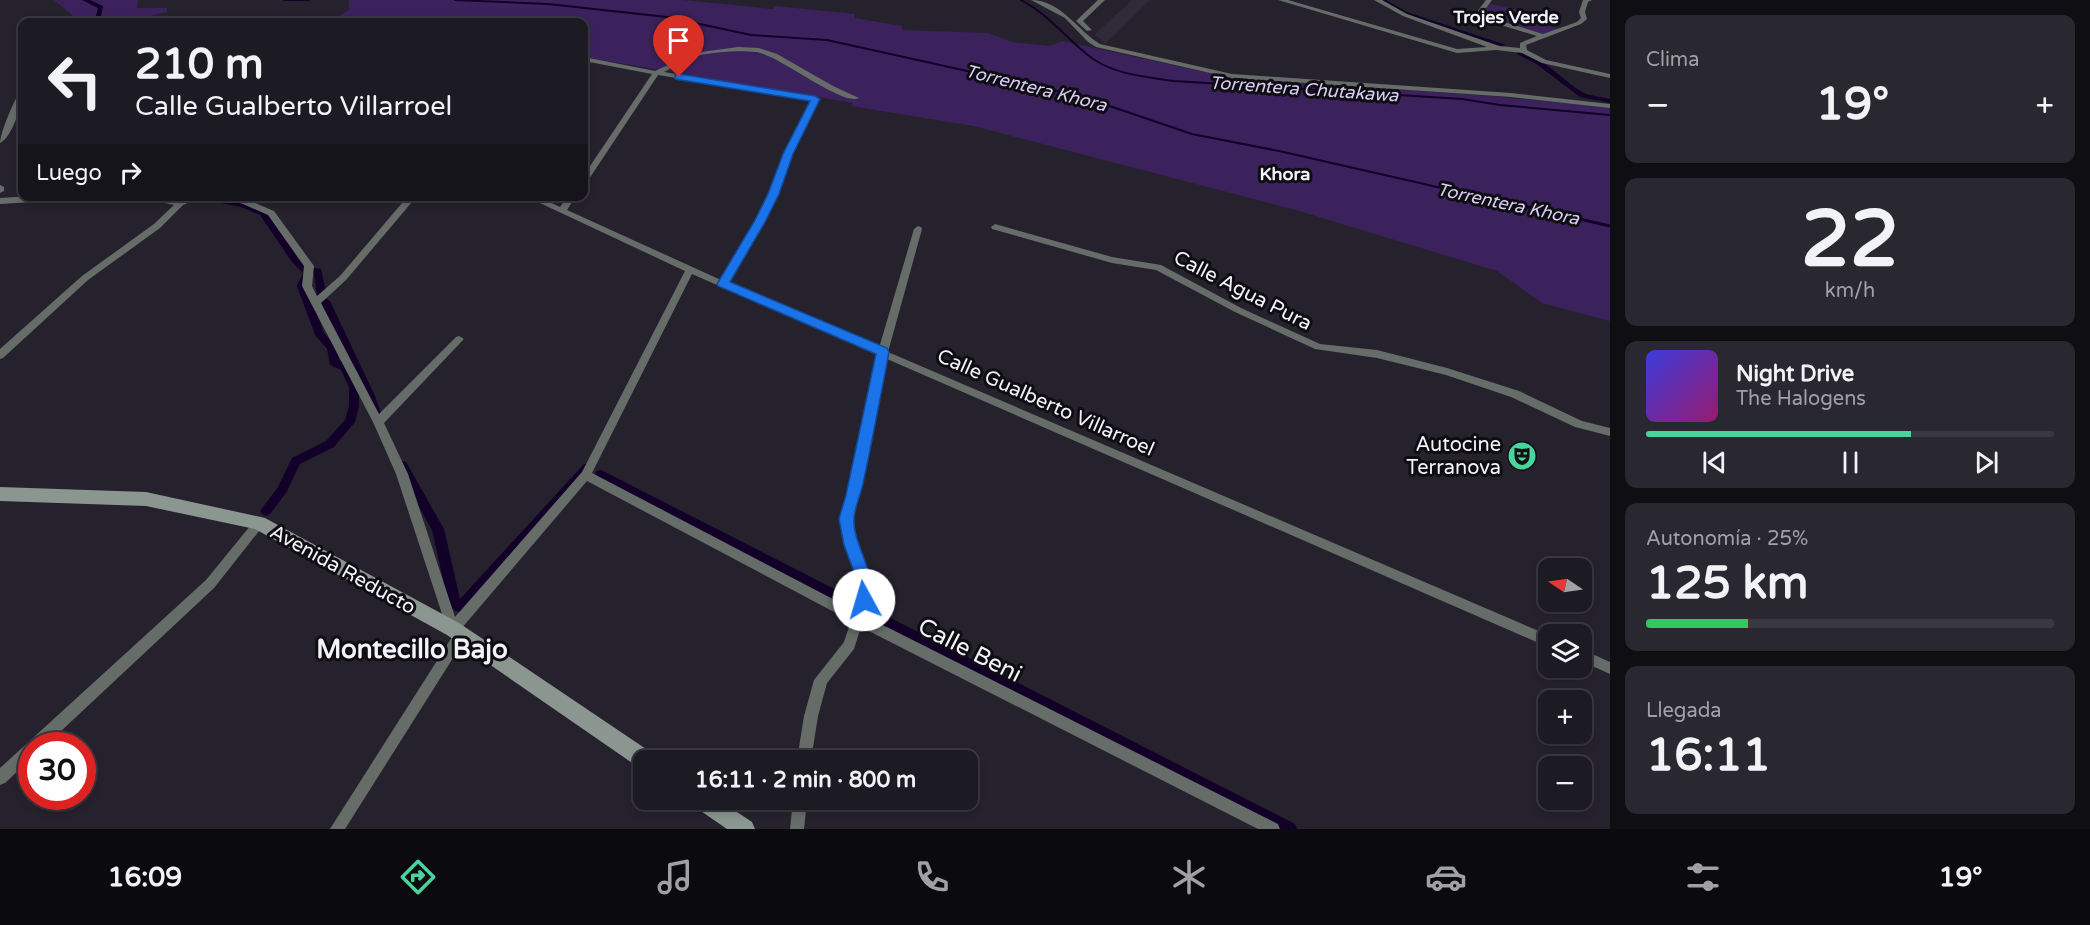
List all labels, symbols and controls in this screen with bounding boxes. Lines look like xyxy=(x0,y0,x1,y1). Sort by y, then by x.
district label: Trojes Verde xyxy=(1452,6,1559,28)
pin xyxy=(653,15,704,77)
icon: arrive xyxy=(662,24,695,57)
text: 210 m xyxy=(135,39,264,90)
icon: left xyxy=(36,42,114,120)
text: Clima xyxy=(1646,48,1699,72)
water label: Torrentera Khora xyxy=(963,60,1110,116)
water label: Torrentera Chutakawa xyxy=(1209,71,1400,107)
text: 19° xyxy=(1816,78,1889,132)
text: − xyxy=(1646,86,1670,125)
text: + xyxy=(2035,86,2054,125)
text: Calle Gualberto Villarroel xyxy=(135,90,452,123)
icon: right xyxy=(114,156,147,189)
text: Luego xyxy=(36,160,102,186)
district label: Khora xyxy=(1260,163,1310,185)
water label: Torrentera Khora xyxy=(1435,178,1582,230)
text: 22 xyxy=(1801,193,1899,287)
street label: Calle Agua Pura xyxy=(1169,246,1316,336)
text: km/h xyxy=(1825,279,1875,303)
street label: Calle Gualberto Villarroel xyxy=(933,344,1158,462)
text: Night Drive xyxy=(1736,361,1854,387)
text: The Halogens xyxy=(1736,387,1866,411)
place label: Autocine Terranova xyxy=(1406,433,1501,480)
theatre icon: Autocine Terranova xyxy=(1506,440,1538,472)
icon: previous xyxy=(1698,446,1731,479)
icon: pause xyxy=(1834,446,1867,479)
icon: next xyxy=(1970,446,2003,479)
street label: Avenida Reducto xyxy=(265,520,420,620)
text: Autonomía · 25% xyxy=(1646,527,1808,551)
text: 125 km xyxy=(1646,557,1808,611)
north arrow xyxy=(1538,558,1592,612)
map controls xyxy=(1538,558,1592,810)
position arrow xyxy=(832,568,896,632)
street label: Calle Beni xyxy=(913,612,1027,689)
button: layers xyxy=(1538,624,1592,678)
district label: Montecillo Bajo xyxy=(316,634,508,665)
button: + xyxy=(1538,690,1592,744)
text: Llegada xyxy=(1646,699,1722,723)
text: 16:11 xyxy=(1646,729,1771,783)
speed limit sign: 30 xyxy=(18,732,96,810)
button: − xyxy=(1538,756,1592,810)
text: 16:11 · 2 min · 800 m xyxy=(695,767,916,793)
icon: directions xyxy=(397,856,439,898)
icon: music xyxy=(654,856,696,898)
icon: phone xyxy=(911,856,953,898)
icon: climate xyxy=(1168,856,1210,898)
icon: car xyxy=(1425,856,1467,898)
icon: filters xyxy=(1682,856,1724,898)
text: 16:09 xyxy=(107,861,182,894)
text: 19° xyxy=(1938,861,1983,894)

